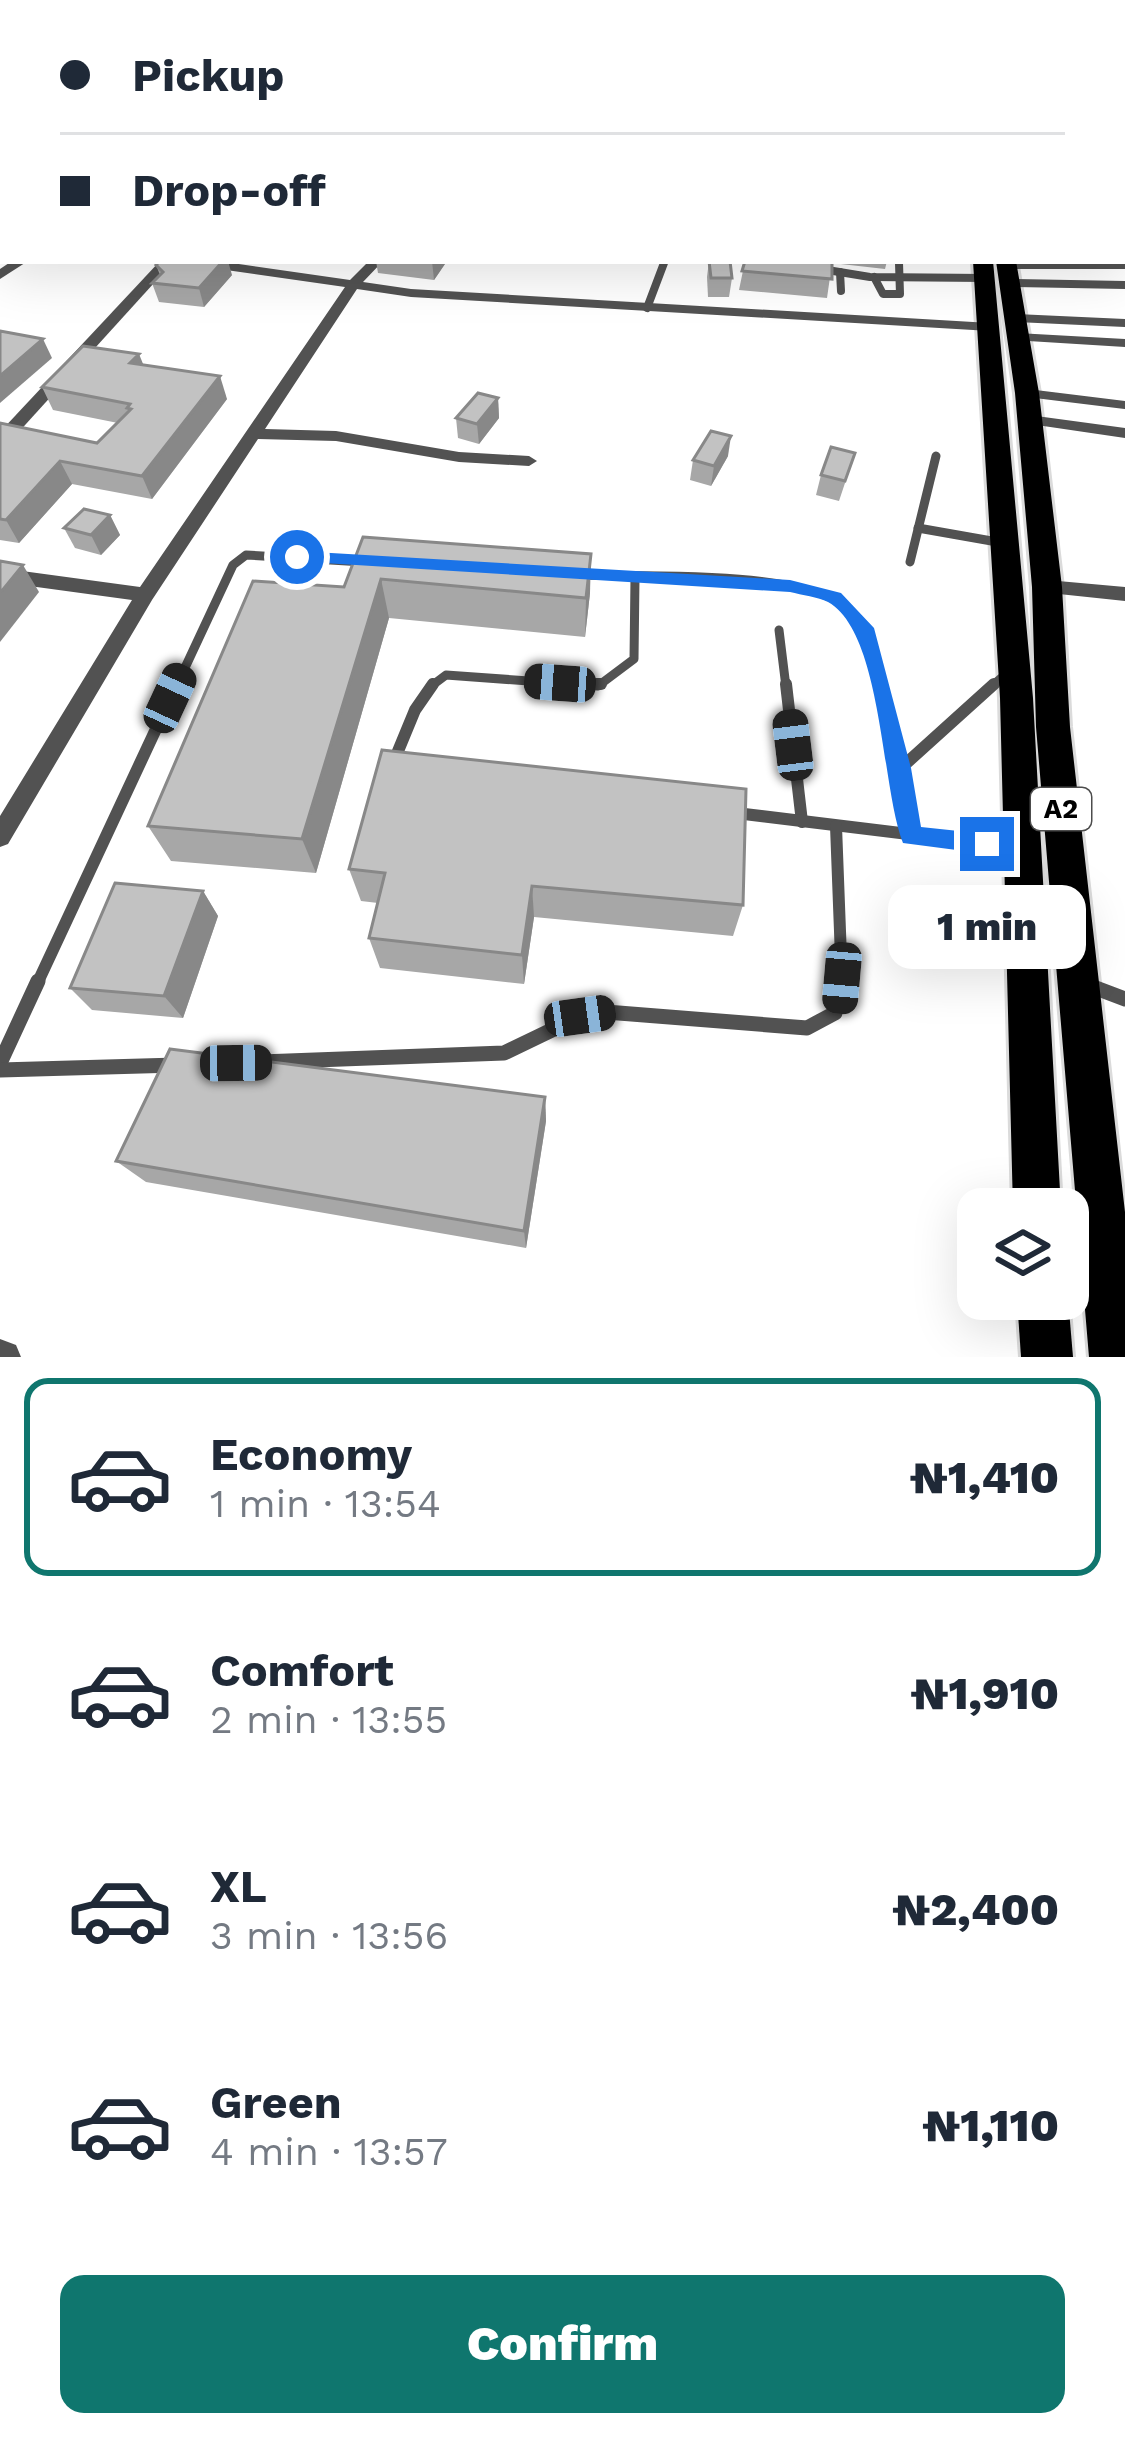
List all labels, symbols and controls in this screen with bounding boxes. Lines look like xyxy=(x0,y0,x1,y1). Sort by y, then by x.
text: Pickup xyxy=(132,49,284,102)
text: Drop-off xyxy=(132,164,326,217)
route start xyxy=(270,530,324,584)
car xyxy=(138,658,202,738)
car xyxy=(523,663,597,703)
car xyxy=(771,707,815,783)
road number: A2 xyxy=(1031,788,1091,830)
route end xyxy=(960,817,1014,871)
callout: 1 min xyxy=(888,886,1086,970)
text: 1 min xyxy=(937,904,1037,949)
car xyxy=(821,941,863,1015)
car xyxy=(542,993,618,1039)
car xyxy=(200,1044,272,1082)
map controls xyxy=(957,1188,1089,1320)
button: layers xyxy=(957,1188,1089,1320)
icon: car xyxy=(66,1423,174,1531)
text: Economy xyxy=(210,1428,412,1481)
text: ₦1,410 xyxy=(910,1451,1059,1504)
text: 1 min · 13:54 xyxy=(210,1481,441,1526)
icon: car xyxy=(66,1639,174,1747)
text: Comfort xyxy=(210,1644,394,1697)
text: ₦1,910 xyxy=(910,1667,1059,1720)
text: 2 min · 13:55 xyxy=(210,1697,447,1742)
icon: car xyxy=(66,1855,174,1963)
text: XL xyxy=(210,1860,267,1913)
text: ₦2,400 xyxy=(892,1883,1059,1936)
text: 3 min · 13:56 xyxy=(210,1913,448,1958)
icon: car xyxy=(66,2071,174,2179)
text: Green xyxy=(210,2076,342,2129)
text: ₦1,110 xyxy=(922,2099,1059,2152)
text: 4 min · 13:57 xyxy=(210,2129,448,2174)
button: Confirm xyxy=(60,2275,1065,2413)

